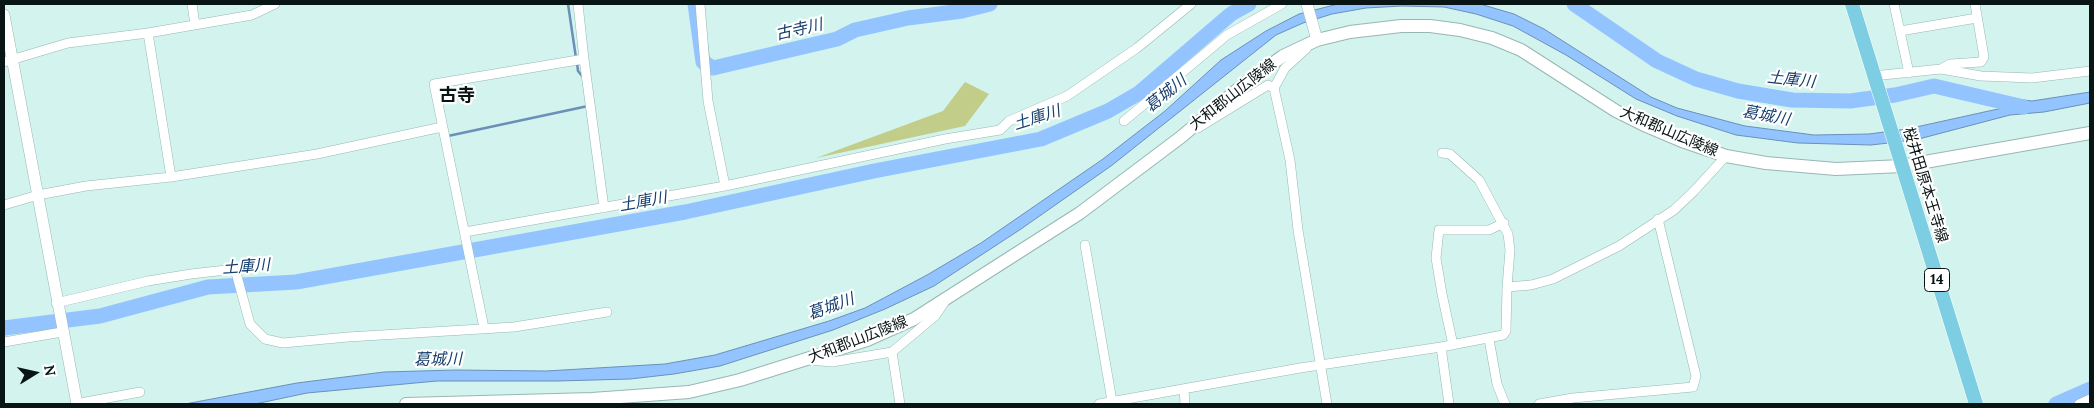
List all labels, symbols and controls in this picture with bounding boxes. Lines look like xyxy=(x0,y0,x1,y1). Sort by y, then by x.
water label: 古寺川 xyxy=(773,15,825,45)
street label: 大和郡山広陵線 xyxy=(1186,56,1280,134)
water label: 土庫川 xyxy=(1766,68,1816,92)
water label: 葛城川 xyxy=(1141,71,1191,117)
district label: 古寺 xyxy=(439,85,475,107)
water label: 土庫川 xyxy=(1011,101,1063,135)
water label: 葛城川 xyxy=(1741,102,1791,130)
street label: 大和郡山広陵線 xyxy=(1617,103,1721,161)
street label: 桜井田原本王寺線 xyxy=(1899,125,1951,245)
water label: 土庫川 xyxy=(618,188,668,216)
water label: 土庫川 xyxy=(221,256,271,278)
road number: 14 xyxy=(1924,268,1950,292)
water label: 葛城川 xyxy=(805,290,857,324)
street label: 大和郡山広陵線 xyxy=(806,313,910,367)
north arrow xyxy=(10,348,60,398)
water label: 葛城川 xyxy=(414,350,462,370)
text: N xyxy=(40,363,60,377)

